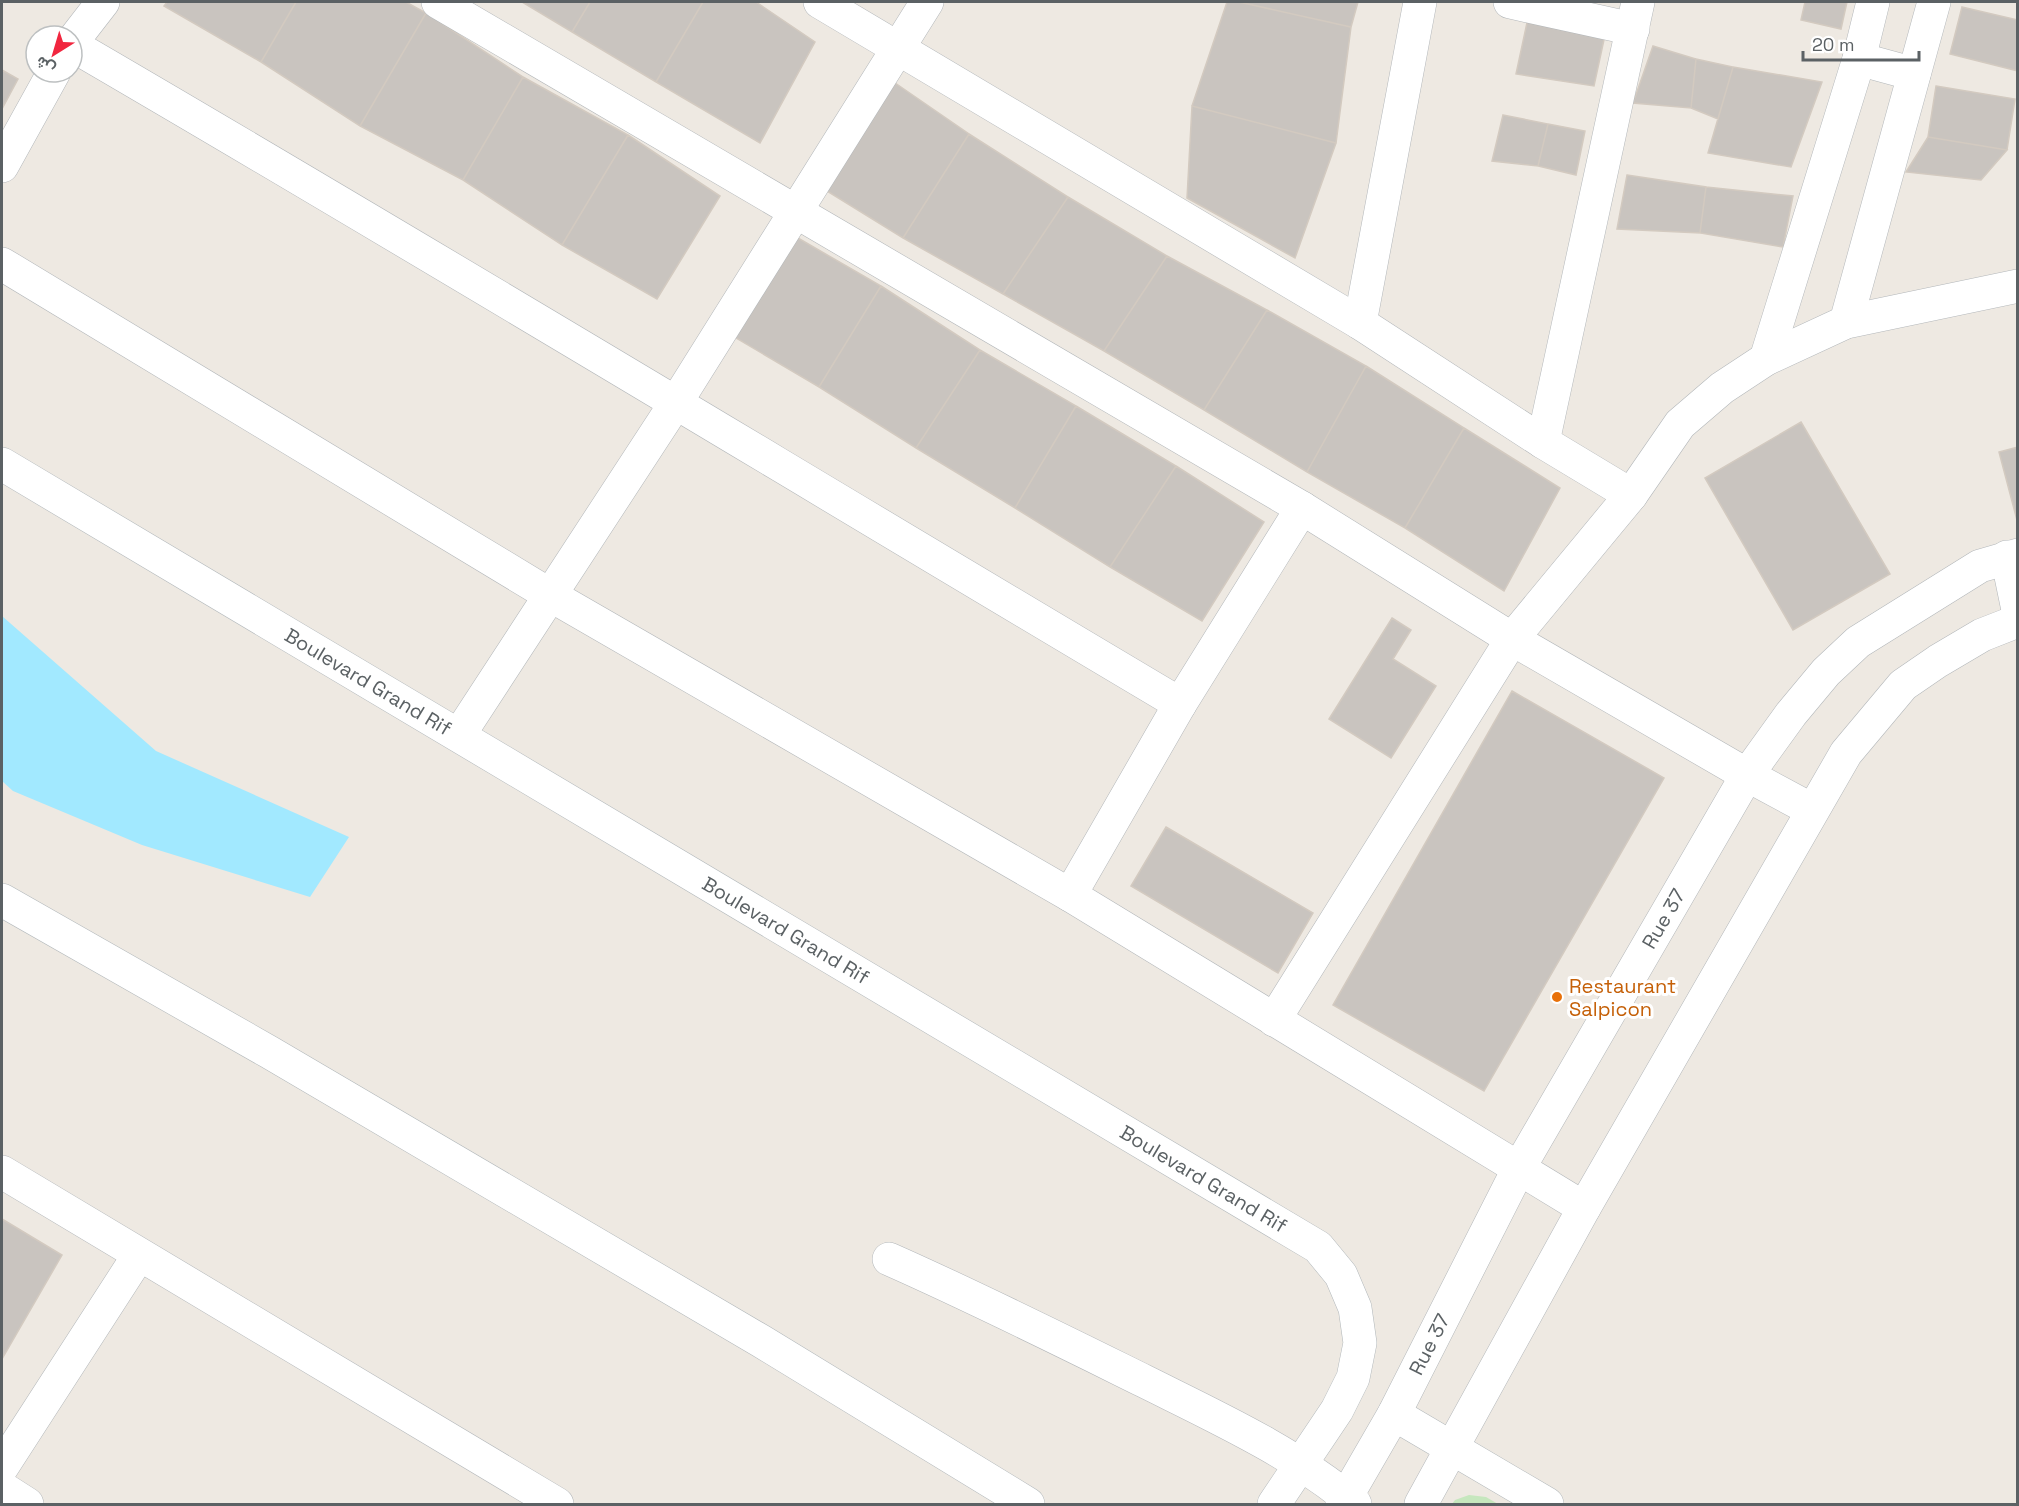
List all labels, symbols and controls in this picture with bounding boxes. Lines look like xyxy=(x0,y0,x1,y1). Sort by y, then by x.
north arrow xyxy=(24,24,84,84)
scale bar xyxy=(1803,24,1918,62)
text: 20 m xyxy=(1812,33,1855,56)
text: ش xyxy=(31,51,59,80)
street label: Boulevard Grand Rif xyxy=(280,622,457,742)
street label: Boulevard Grand Rif xyxy=(697,871,874,990)
street label: Rue 37 xyxy=(1636,884,1691,954)
place label: Restaurant Salpicon xyxy=(1569,973,1676,1022)
marker: Restaurant Salpicon xyxy=(1550,990,1564,1004)
street label: Boulevard Grand Rif xyxy=(1115,1119,1292,1239)
street label: Rue 37 xyxy=(1403,1309,1456,1379)

